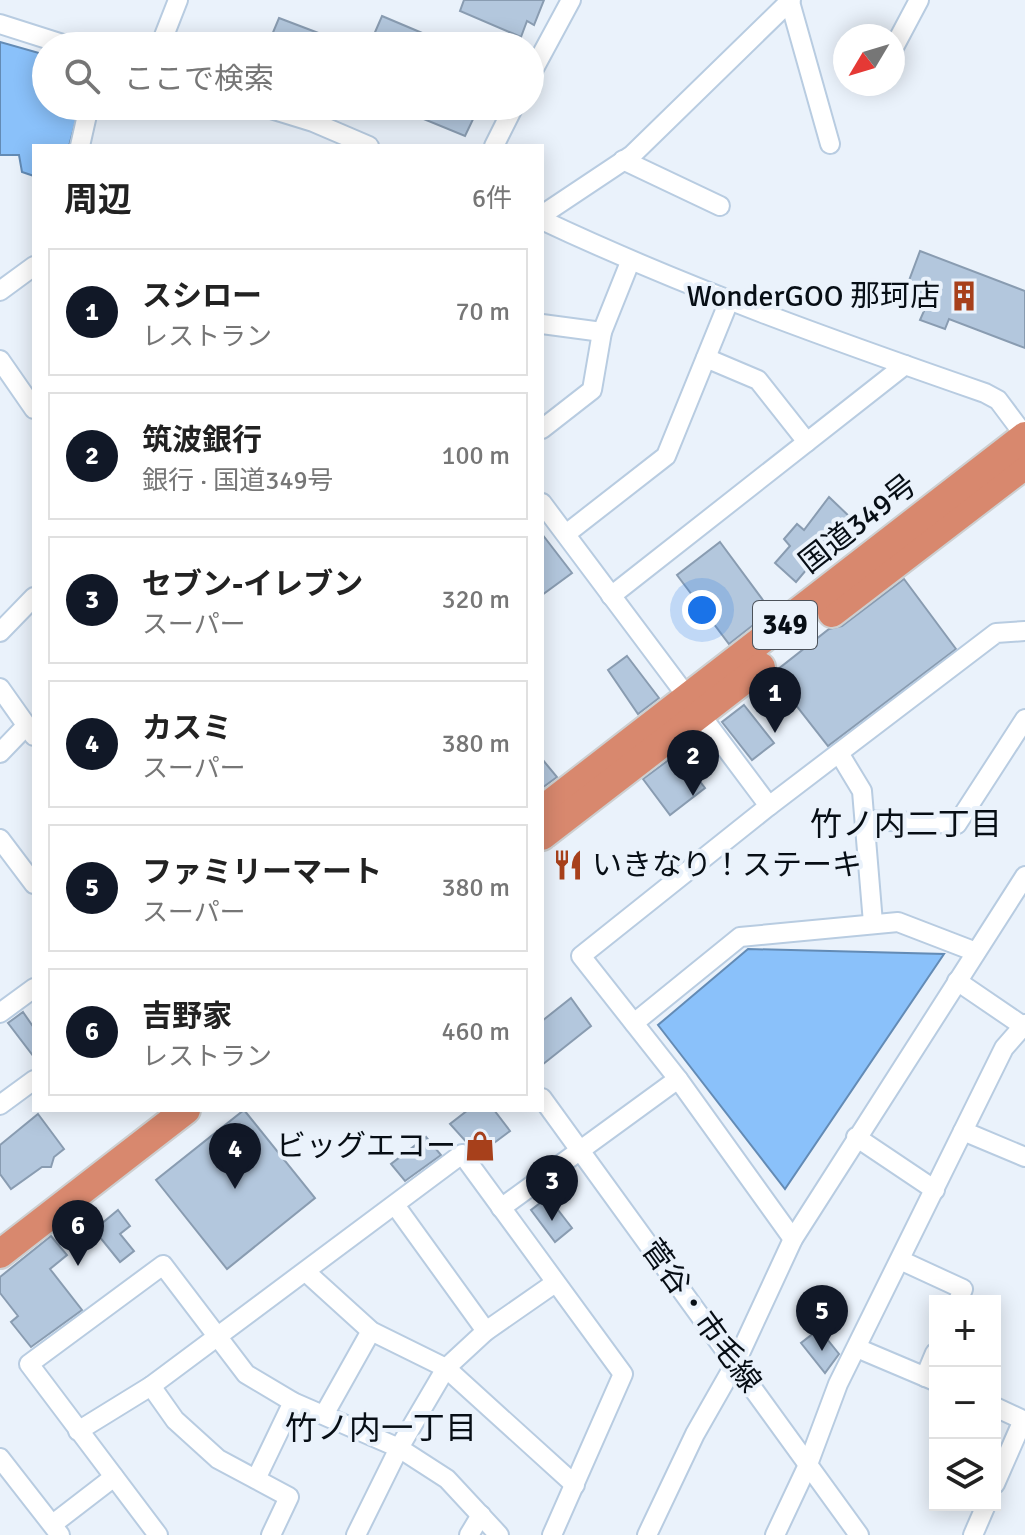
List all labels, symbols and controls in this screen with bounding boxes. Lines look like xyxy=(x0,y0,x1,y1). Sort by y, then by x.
north arrow xyxy=(833,24,905,96)
search box xyxy=(32,32,544,120)
icon: search xyxy=(60,54,104,98)
text: ここで検索 xyxy=(124,61,274,98)
text: 周辺 xyxy=(64,179,132,221)
text: 6件 xyxy=(472,183,512,215)
text: スシロー xyxy=(142,278,262,315)
place label: WonderGOO 那珂店 xyxy=(686,278,940,315)
building icon: WonderGOO 那珂店 xyxy=(947,279,981,313)
text: 1 xyxy=(85,296,99,328)
text: 70 m xyxy=(455,296,510,328)
text: レストラン xyxy=(142,321,272,353)
text: 筑波銀行 xyxy=(142,422,262,459)
text: 2 xyxy=(85,440,99,472)
text: 100 m xyxy=(441,440,510,472)
text: 銀行 · 国道349号 xyxy=(142,465,333,497)
street label: 国道349号 xyxy=(792,467,924,581)
text: セブン-イレブン xyxy=(142,566,363,603)
text: 3 xyxy=(85,584,99,616)
text: 320 m xyxy=(441,584,510,616)
your location xyxy=(682,590,722,630)
road number: 349 xyxy=(753,601,817,649)
text: スーパー xyxy=(142,609,246,641)
pin: 1 xyxy=(749,667,801,733)
text: カスミ xyxy=(142,710,232,747)
text: 4 xyxy=(85,728,99,760)
text: 380 m xyxy=(441,728,510,760)
pin: 2 xyxy=(667,730,719,796)
text: スーパー xyxy=(142,753,246,785)
district label: 竹ノ内二丁目 xyxy=(810,805,1002,844)
place label: いきなり！ステーキ xyxy=(592,847,862,884)
restaurant icon: いきなり！ステーキ xyxy=(551,848,585,882)
text: ファミリーマート xyxy=(142,854,382,891)
text: 5 xyxy=(85,872,99,904)
text: 380 m xyxy=(441,872,510,904)
text: スーパー xyxy=(142,897,246,929)
text: 吉野家 xyxy=(142,998,232,1035)
text: 6 xyxy=(85,1016,99,1048)
text: 460 m xyxy=(441,1016,510,1048)
text: レストラン xyxy=(142,1041,272,1073)
pin: 4 xyxy=(209,1123,261,1189)
place label: ビッグエコー xyxy=(276,1128,456,1165)
shop icon: ビッグエコー xyxy=(463,1129,497,1163)
pin: 3 xyxy=(526,1155,578,1221)
pin: 6 xyxy=(52,1200,104,1266)
street label: 菅谷・市毛線 xyxy=(633,1232,769,1400)
pin: 5 xyxy=(796,1285,848,1351)
map controls xyxy=(929,1295,1001,1511)
button: + xyxy=(929,1295,1001,1367)
button: − xyxy=(929,1367,1001,1439)
district label: 竹ノ内一丁目 xyxy=(285,1409,477,1448)
button: layers xyxy=(929,1439,1001,1511)

